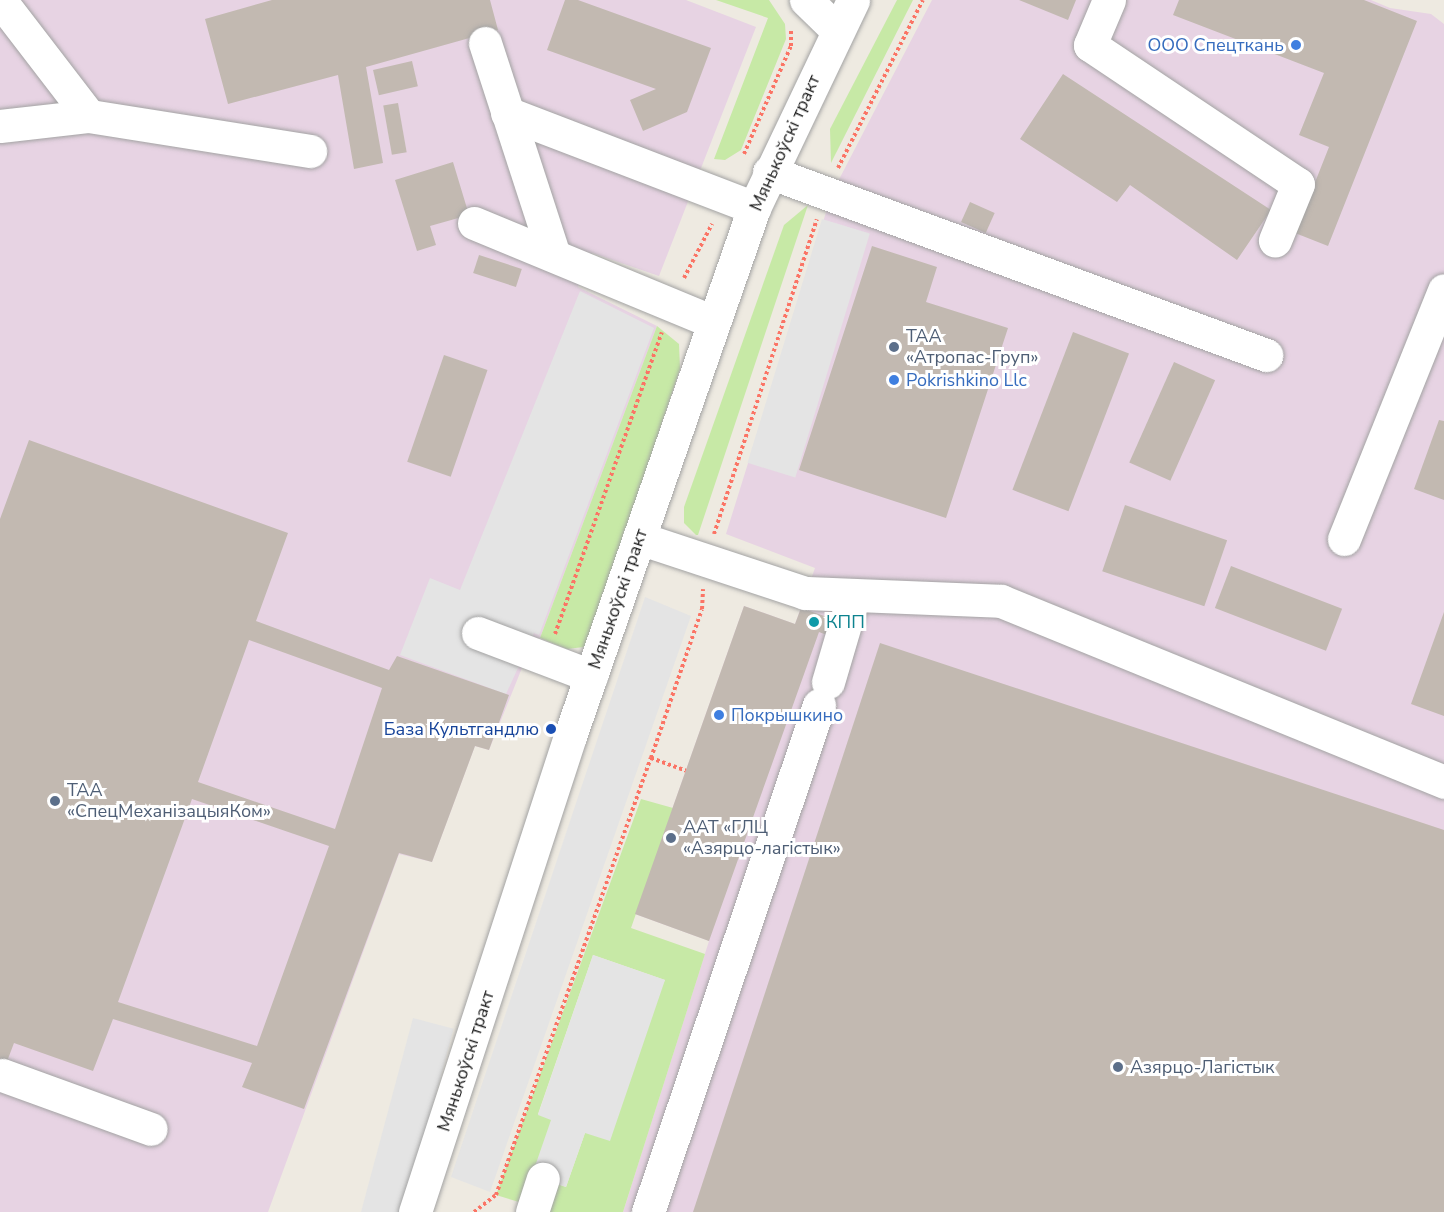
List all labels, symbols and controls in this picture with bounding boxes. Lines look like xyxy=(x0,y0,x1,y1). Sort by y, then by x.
place label: ООО Спецткань xyxy=(1147,34,1284,56)
marker: ООО Спецткань xyxy=(1289,38,1303,52)
street label: Мянькоўскі тракт xyxy=(745,71,825,215)
place label: ТАА «Атропас-Груп» xyxy=(906,326,1038,368)
marker: ТАА «Атропас-Груп» xyxy=(887,340,901,354)
place label: Pokrishkino Llc xyxy=(906,369,1027,391)
marker: Pokrishkino Llc xyxy=(887,373,901,387)
street label: Мянькоўскі тракт xyxy=(584,526,652,672)
place label: КПП xyxy=(826,611,865,633)
marker: КПП xyxy=(807,615,821,629)
place label: Покрышкино xyxy=(731,704,843,726)
marker: Покрышкино xyxy=(712,708,726,722)
place label: База Культгандлю xyxy=(384,718,539,740)
marker: База Культгандлю xyxy=(544,722,558,736)
place label: ТАА «СпецМеханізацыяКом» xyxy=(67,780,271,822)
marker: ТАА «СпецМеханізацыяКом» xyxy=(48,794,62,808)
place label: ААТ «ГЛЦ «Азярцо-лагістык» xyxy=(683,817,841,860)
marker: ААТ «ГЛЦ «Азярцо-лагістык» xyxy=(664,831,678,845)
street label: Мянькоўскі тракт xyxy=(433,988,499,1134)
place label: Азярцо-Лагістык xyxy=(1130,1056,1275,1078)
marker: Азярцо-Лагістык xyxy=(1111,1060,1125,1074)

